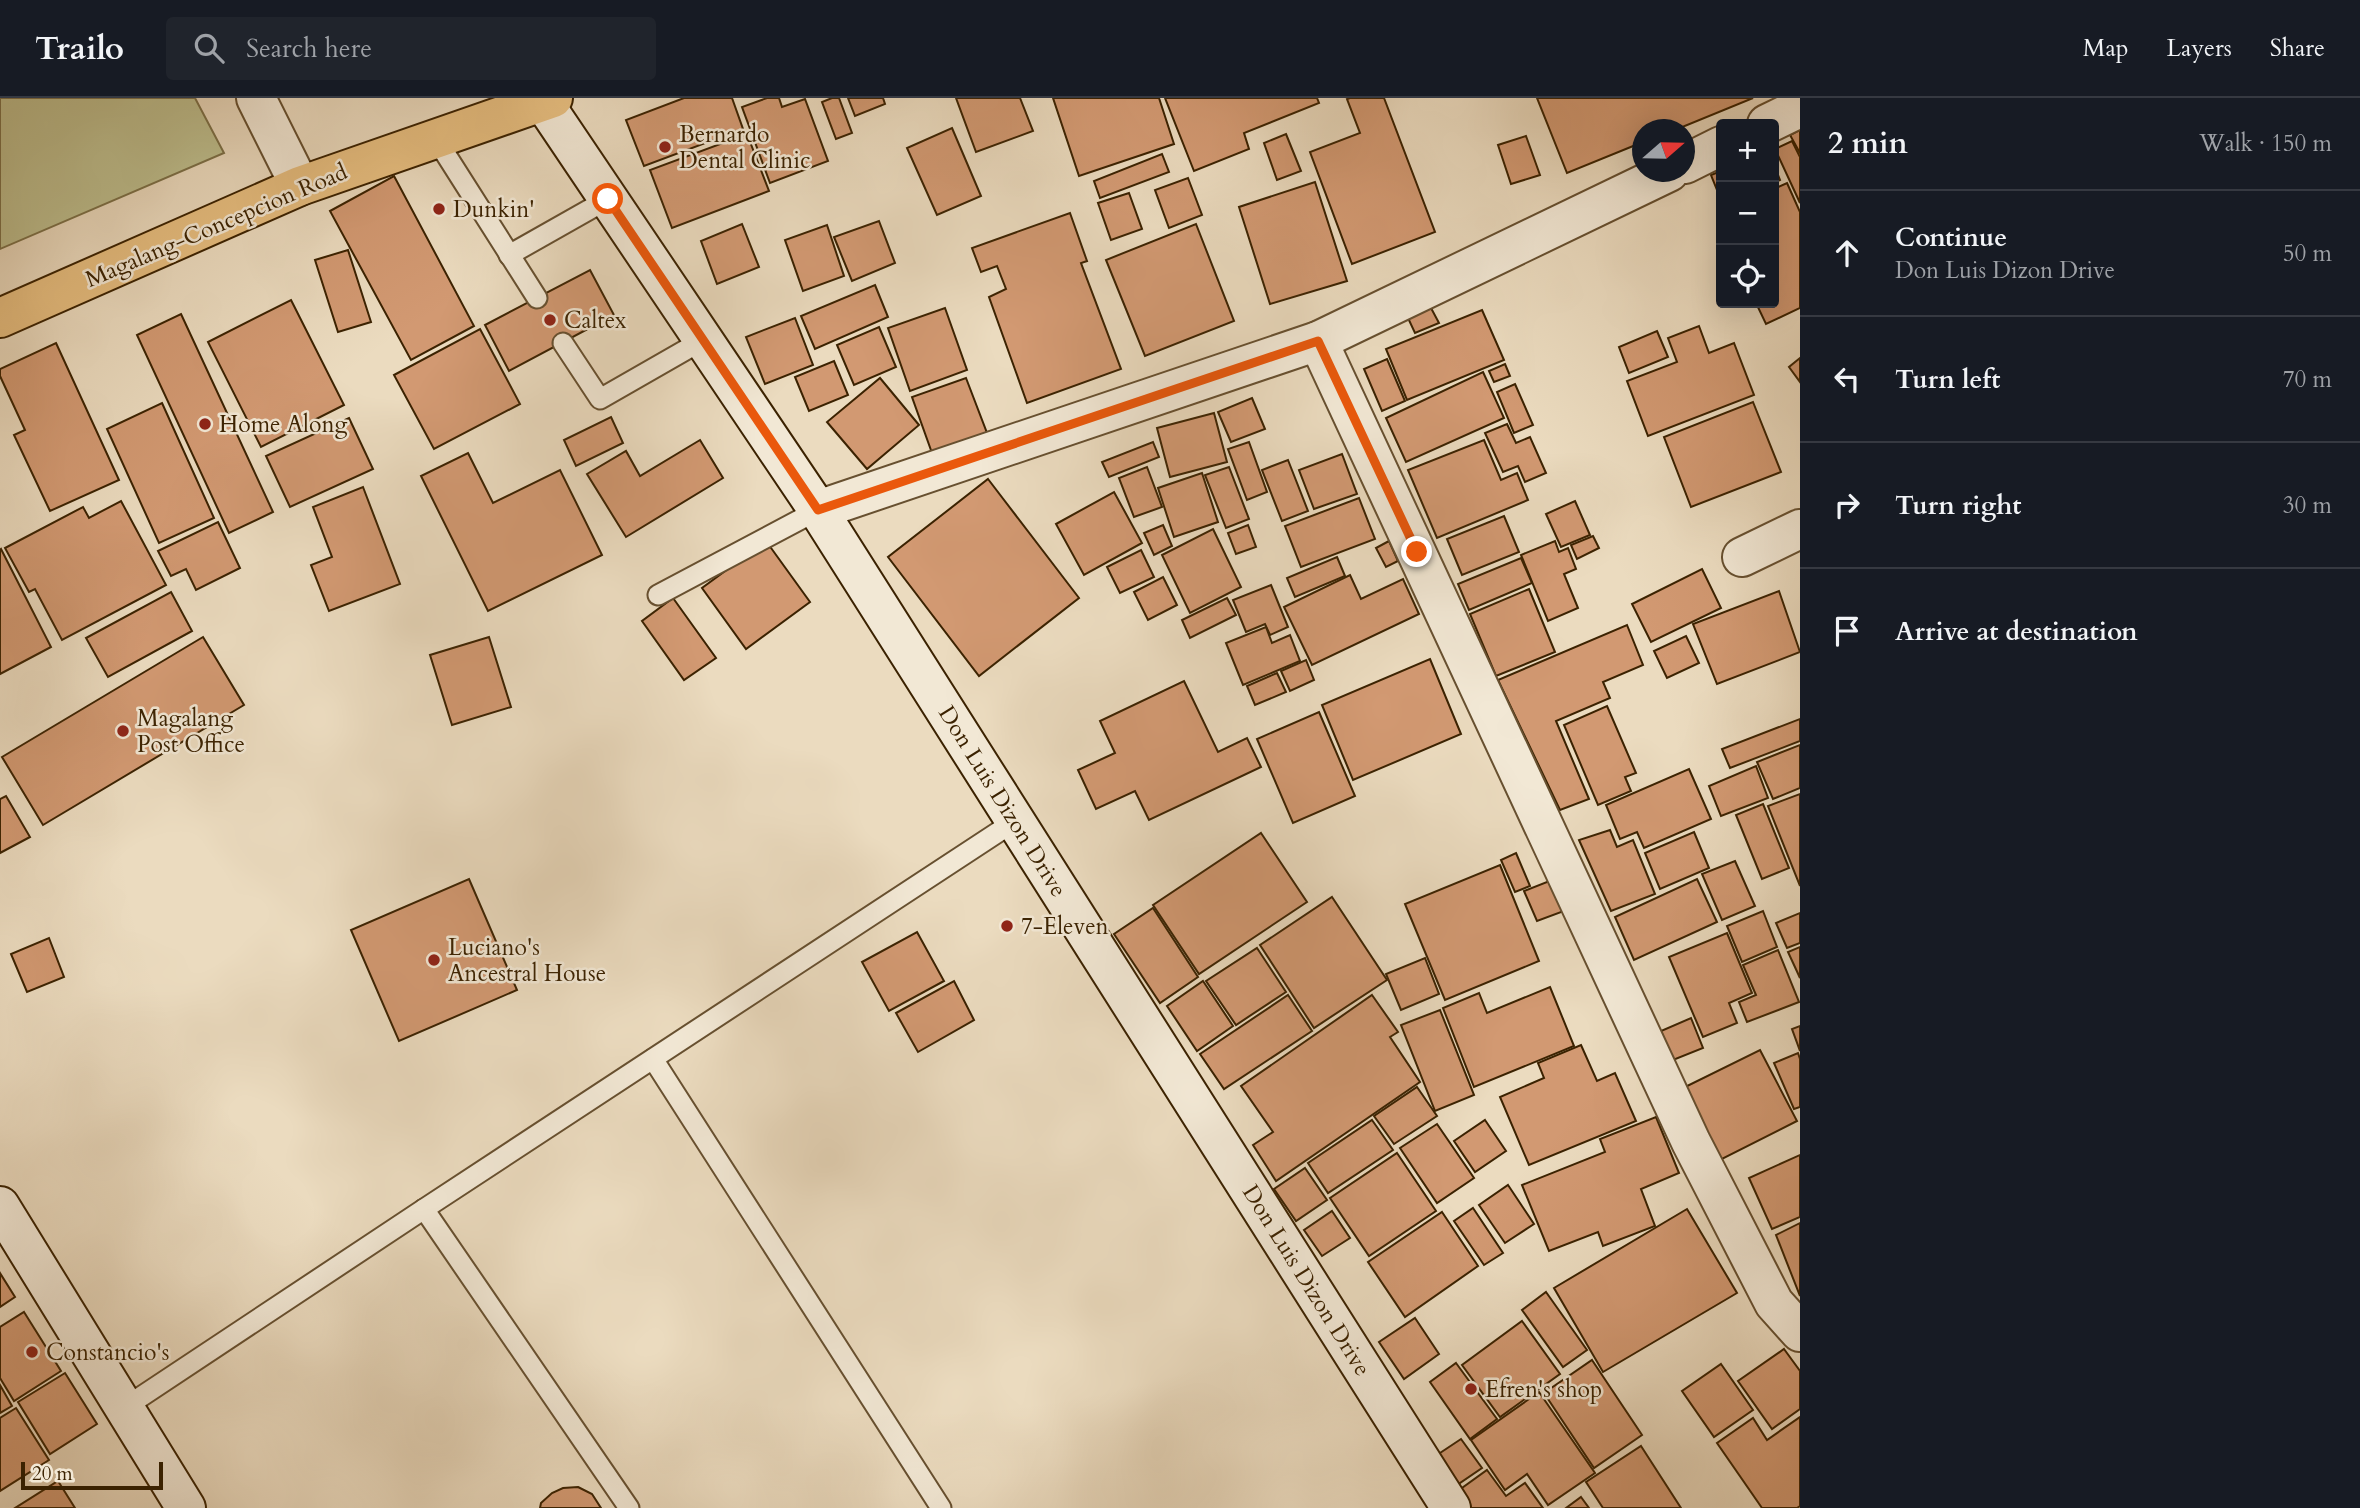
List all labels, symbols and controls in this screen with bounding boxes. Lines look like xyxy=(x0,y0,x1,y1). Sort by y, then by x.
search box xyxy=(166,17,656,80)
text: Trailo xyxy=(35,26,124,71)
icon: search xyxy=(190,29,228,67)
text: Search here xyxy=(246,31,372,66)
text: Map xyxy=(2083,32,2129,65)
text: Layers xyxy=(2167,32,2232,65)
text: Share xyxy=(2270,32,2325,65)
place label: Bernardo Dental Clinic xyxy=(679,119,810,176)
north arrow xyxy=(1632,119,1695,182)
map controls xyxy=(1716,119,1779,308)
button: + xyxy=(1716,119,1779,182)
text: 2 min xyxy=(1828,123,1908,164)
text: Walk · 150 m xyxy=(2199,128,2332,159)
marker: Bernardo Dental Clinic xyxy=(657,139,673,155)
street label: Magalang-Concepcion Road xyxy=(80,156,353,295)
button: − xyxy=(1716,182,1779,245)
route start xyxy=(592,183,623,214)
place label: Dunkin' xyxy=(453,194,534,225)
marker: Dunkin' xyxy=(431,201,447,217)
text: Continue xyxy=(1895,220,2007,255)
icon: ahead xyxy=(1828,234,1866,272)
text: 50 m xyxy=(2283,238,2332,269)
button: locate xyxy=(1716,245,1779,308)
text: Don Luis Dizon Drive xyxy=(1895,255,2115,286)
place label: Caltex xyxy=(564,305,627,336)
marker: Caltex xyxy=(542,312,558,328)
icon: left xyxy=(1828,360,1866,398)
text: Turn left xyxy=(1895,362,2000,397)
text: 70 m xyxy=(2283,364,2332,395)
place label: Home Along xyxy=(219,409,347,440)
marker: Home Along xyxy=(197,416,213,432)
icon: right xyxy=(1828,486,1866,524)
text: Turn right xyxy=(1895,488,2022,523)
text: 30 m xyxy=(2283,490,2332,521)
route end xyxy=(1401,536,1432,567)
icon: arrive xyxy=(1828,612,1866,650)
text: Arrive at destination xyxy=(1895,614,2138,649)
street label: Don Luis Dizon Drive xyxy=(931,700,1074,903)
place label: Magalang Post Office xyxy=(137,703,245,760)
marker: Magalang Post Office xyxy=(115,723,131,739)
place label: 7-Eleven xyxy=(1021,911,1109,942)
marker: 7-Eleven xyxy=(999,918,1015,934)
place label: Luciano's Ancestral House xyxy=(448,932,606,989)
marker: Luciano's Ancestral House xyxy=(426,952,442,968)
street label: Don Luis Dizon Drive xyxy=(1235,1179,1378,1382)
place label: Constancio's xyxy=(46,1337,169,1368)
marker: Constancio's xyxy=(24,1344,40,1360)
place label: Efren's shop xyxy=(1485,1374,1602,1405)
marker: Efren's shop xyxy=(1463,1381,1479,1397)
scale bar xyxy=(21,1459,163,1491)
text: 20 m xyxy=(32,1461,73,1487)

